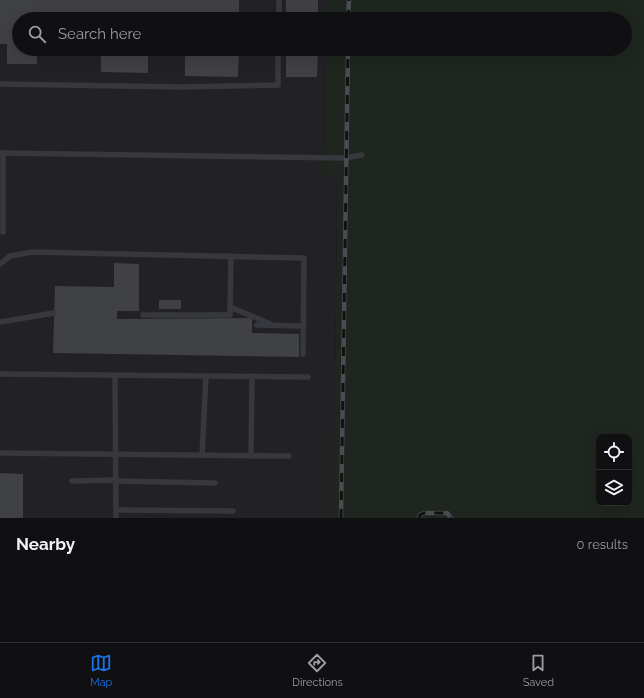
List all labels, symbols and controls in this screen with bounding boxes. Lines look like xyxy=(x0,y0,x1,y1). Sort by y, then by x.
search box xyxy=(12,12,632,56)
icon: search xyxy=(26,23,48,45)
text: Search here xyxy=(58,25,141,43)
map controls xyxy=(596,434,632,506)
button: locate xyxy=(596,434,632,470)
button: layers xyxy=(596,470,632,506)
text: Nearby xyxy=(16,534,75,554)
text: 0 results xyxy=(577,537,628,552)
tab: Map xyxy=(90,652,112,689)
tab: Directions xyxy=(292,652,343,689)
tab: Saved xyxy=(523,652,554,689)

